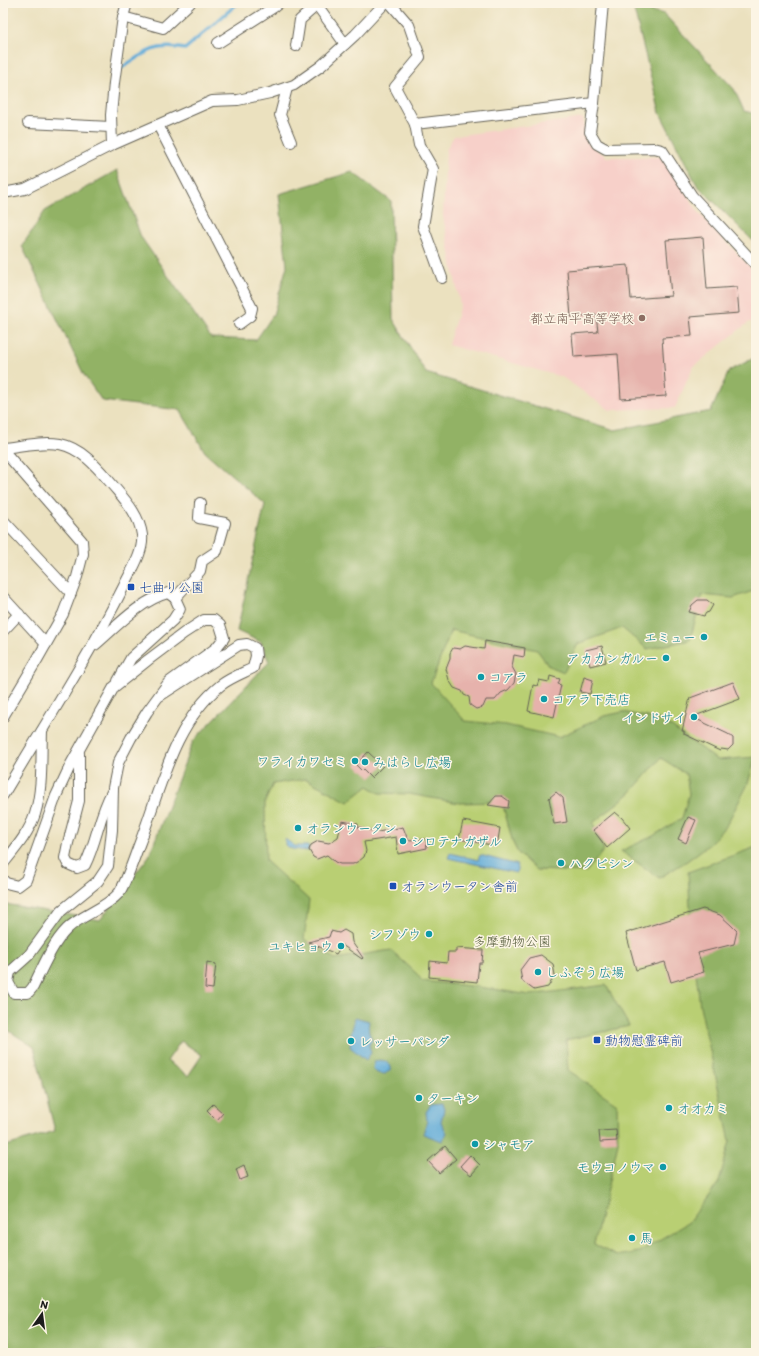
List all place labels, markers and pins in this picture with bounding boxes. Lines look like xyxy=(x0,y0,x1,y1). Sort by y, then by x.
place label: 都立南平高等学校 xyxy=(530,311,634,326)
marker: 都立南平高等学校 xyxy=(637,313,647,323)
place label: 七曲り公園 xyxy=(139,580,204,595)
marker: 七曲り公園 xyxy=(126,582,136,592)
place label: エミュー xyxy=(644,630,696,645)
marker: エミュー xyxy=(699,632,709,642)
place label: アカカンガルー xyxy=(567,651,658,666)
marker: アカカンガルー xyxy=(661,653,671,663)
place label: コアラ xyxy=(489,670,528,685)
marker: コアラ xyxy=(476,672,486,682)
place label: コアラ下売店 xyxy=(552,692,630,707)
marker: コアラ下売店 xyxy=(539,694,549,704)
place label: インドサイ xyxy=(622,710,686,725)
marker: インドサイ xyxy=(689,712,699,722)
place label: ワライカワセミ xyxy=(257,754,347,769)
place label: みはらし広場 xyxy=(373,755,451,770)
marker: ワライカワセミ xyxy=(350,756,360,766)
marker: みはらし広場 xyxy=(360,757,370,767)
place label: オランウータン xyxy=(306,821,397,836)
marker: オランウータン xyxy=(293,823,303,833)
place label: シロテナガザル xyxy=(411,834,502,849)
marker: シロテナガザル xyxy=(398,836,408,846)
place label: ハクビシン xyxy=(569,856,634,871)
marker: ハクビシン xyxy=(556,858,566,868)
place label: オランウータン舎前 xyxy=(401,879,518,894)
marker: オランウータン舎前 xyxy=(388,881,398,891)
place label: シフゾウ xyxy=(369,927,421,942)
marker: シフゾウ xyxy=(424,929,434,939)
place label: ユキヒョウ xyxy=(268,939,333,954)
marker: ユキヒョウ xyxy=(336,941,346,951)
place label: しふぞう広場 xyxy=(546,965,624,980)
marker: しふぞう広場 xyxy=(533,967,543,977)
place label: 動物慰霊碑前 xyxy=(605,1033,683,1048)
place label: レッサーパンダ xyxy=(359,1034,449,1049)
marker: 動物慰霊碑前 xyxy=(592,1035,602,1045)
marker: レッサーパンダ xyxy=(346,1036,356,1046)
place label: ターキン xyxy=(427,1091,479,1106)
marker: ターキン xyxy=(414,1093,424,1103)
place label: オオカミ xyxy=(677,1101,729,1116)
marker: オオカミ xyxy=(664,1103,674,1113)
place label: シャモア xyxy=(483,1137,535,1152)
marker: シャモア xyxy=(470,1139,480,1149)
place label: モウコノウマ xyxy=(577,1160,655,1175)
marker: モウコノウマ xyxy=(658,1162,668,1172)
place label: 馬 xyxy=(640,1231,653,1246)
marker: 馬 xyxy=(627,1233,637,1243)

